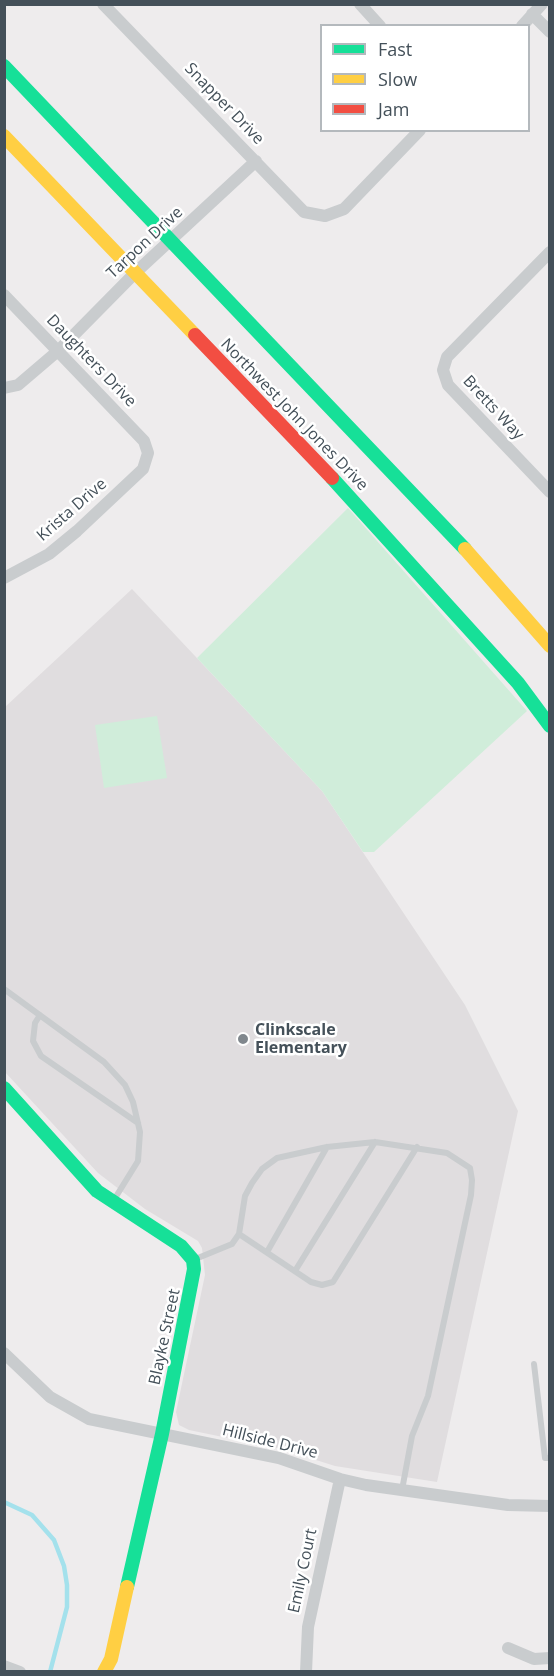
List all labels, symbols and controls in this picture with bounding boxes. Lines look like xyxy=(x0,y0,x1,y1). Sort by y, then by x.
legend xyxy=(320,24,530,132)
text: Fast xyxy=(378,37,412,61)
street label: Snapper Drive xyxy=(180,59,268,149)
text: Slow xyxy=(378,67,417,91)
text: Jam xyxy=(378,97,410,121)
street label: Tarpon Drive xyxy=(103,203,187,283)
street label: Daughters Drive xyxy=(42,311,140,411)
street label: Northwest John Jones Drive xyxy=(216,335,372,495)
street label: Bretts Way xyxy=(458,372,528,444)
street label: Krista Drive xyxy=(33,475,111,545)
place label: Clinkscale Elementary xyxy=(255,1020,347,1058)
marker: Clinkscale Elementary xyxy=(236,1032,250,1046)
street label: Blayke Street xyxy=(145,1287,185,1387)
street label: Hillside Drive xyxy=(220,1421,320,1463)
street label: Emily Court xyxy=(285,1527,321,1615)

